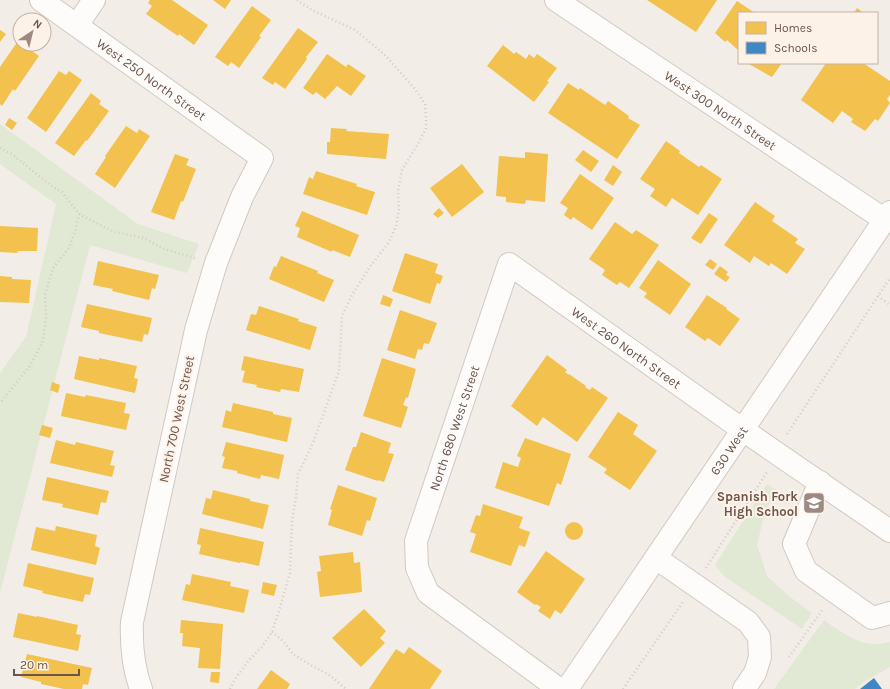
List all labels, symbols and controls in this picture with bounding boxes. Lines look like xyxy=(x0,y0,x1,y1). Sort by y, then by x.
north arrow xyxy=(12,12,52,52)
legend xyxy=(738,12,878,64)
text: N xyxy=(30,17,44,32)
text: Homes xyxy=(774,21,812,35)
street label: West 250 North Street xyxy=(94,35,209,124)
text: Schools xyxy=(774,41,817,55)
street label: West 300 North Street xyxy=(662,68,779,153)
street label: West 260 North Street xyxy=(569,304,684,392)
street label: North 700 West Street xyxy=(156,354,197,484)
street label: North 680 West Street xyxy=(426,363,482,493)
street label: 630 West xyxy=(707,423,751,478)
place label: Spanish Fork High School xyxy=(717,489,798,519)
school or university icon: Spanish Fork High School xyxy=(801,490,827,516)
scale bar xyxy=(14,651,79,677)
text: 20 m xyxy=(20,658,48,672)

